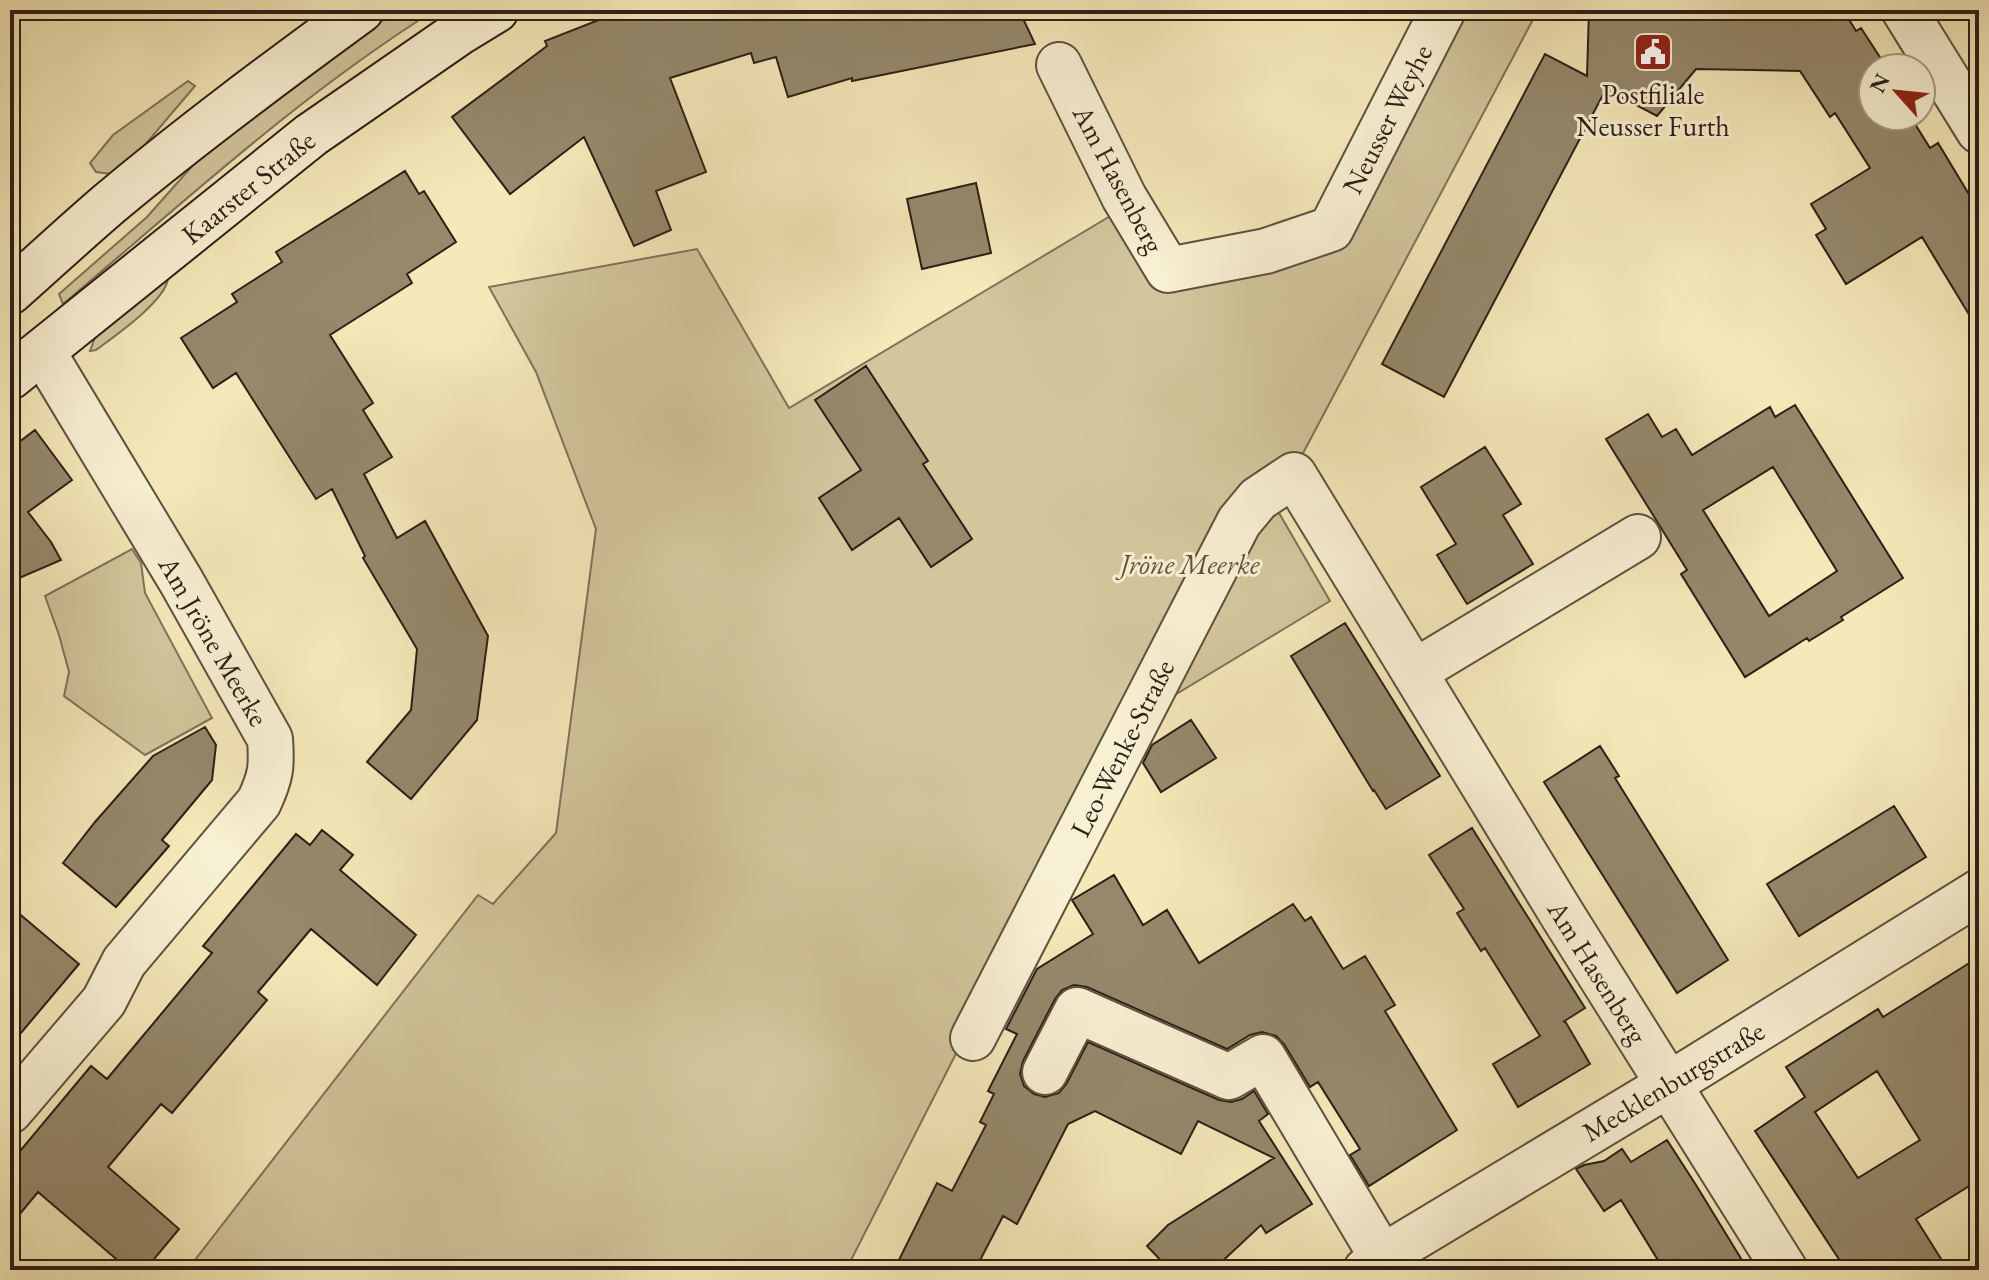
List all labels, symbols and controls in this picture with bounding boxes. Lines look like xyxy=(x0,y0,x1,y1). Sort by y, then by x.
public building icon: Postfiliale Neusser Furth xyxy=(1632,31,1674,73)
street label: Neusser Weyhe xyxy=(1334,38,1440,200)
north arrow xyxy=(1857,52,1937,132)
text: N xyxy=(1863,68,1897,98)
place label: Postfiliale Neusser Furth xyxy=(1576,76,1730,144)
street label: Am Hasenberg xyxy=(1065,98,1173,260)
street label: Kaarster Straße xyxy=(174,122,322,252)
park label: Jröne Meerke xyxy=(1114,546,1260,582)
street label: Am Jröne Meerke xyxy=(150,549,277,733)
street label: Leo-Wenke-Straße xyxy=(1062,653,1182,843)
street label: Am Hasenberg xyxy=(1539,893,1657,1051)
street label: Mecklenburgstraße xyxy=(1575,1012,1771,1150)

